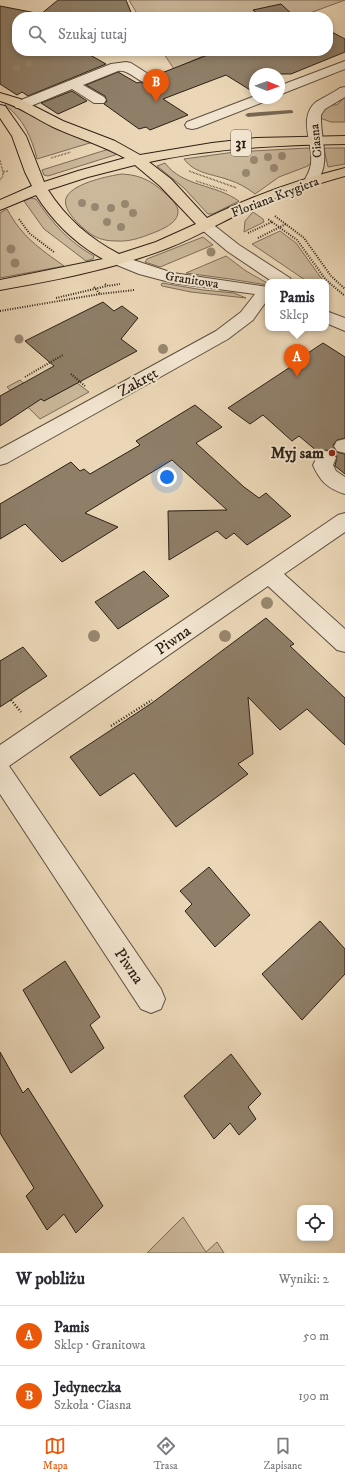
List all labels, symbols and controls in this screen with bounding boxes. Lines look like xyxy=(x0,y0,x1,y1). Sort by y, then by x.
search box xyxy=(12,12,333,56)
icon: search xyxy=(26,23,48,45)
text: Szukaj tutaj xyxy=(58,25,127,44)
north arrow xyxy=(249,68,285,104)
pin: B xyxy=(143,69,169,102)
street label: Ciasna xyxy=(306,123,326,159)
road number: 31 xyxy=(231,130,251,156)
street label: Floriana Krygiera xyxy=(229,173,321,221)
street label: Granitowa xyxy=(164,268,220,292)
popup xyxy=(265,279,329,331)
text: Pamis xyxy=(279,288,315,307)
text: Sklep xyxy=(279,307,308,323)
pin: A xyxy=(284,344,310,377)
street label: Zakręt xyxy=(114,363,162,401)
place label: Myj sam xyxy=(271,443,324,463)
marker: Myj sam xyxy=(327,448,337,458)
your location xyxy=(157,467,177,487)
street label: Piwna xyxy=(151,621,195,659)
street label: Piwna xyxy=(110,944,148,988)
map controls xyxy=(297,1205,333,1241)
button: locate xyxy=(297,1205,333,1241)
text: W pobliżu xyxy=(16,1268,85,1290)
text: Wyniki: 2 xyxy=(279,1271,329,1287)
text: Pamis xyxy=(54,1318,89,1337)
text: A xyxy=(25,1328,33,1344)
text: 50 m xyxy=(303,1328,329,1344)
text: Sklep · Granitowa xyxy=(54,1337,146,1353)
text: Jedyneczka xyxy=(54,1378,121,1397)
text: B xyxy=(25,1388,33,1404)
text: 190 m xyxy=(298,1388,329,1404)
text: Szkoła · Ciasna xyxy=(54,1397,131,1413)
tab: Mapa xyxy=(43,1435,68,1473)
tab: Trasa xyxy=(153,1435,178,1473)
tab: Zapisane xyxy=(263,1435,302,1473)

